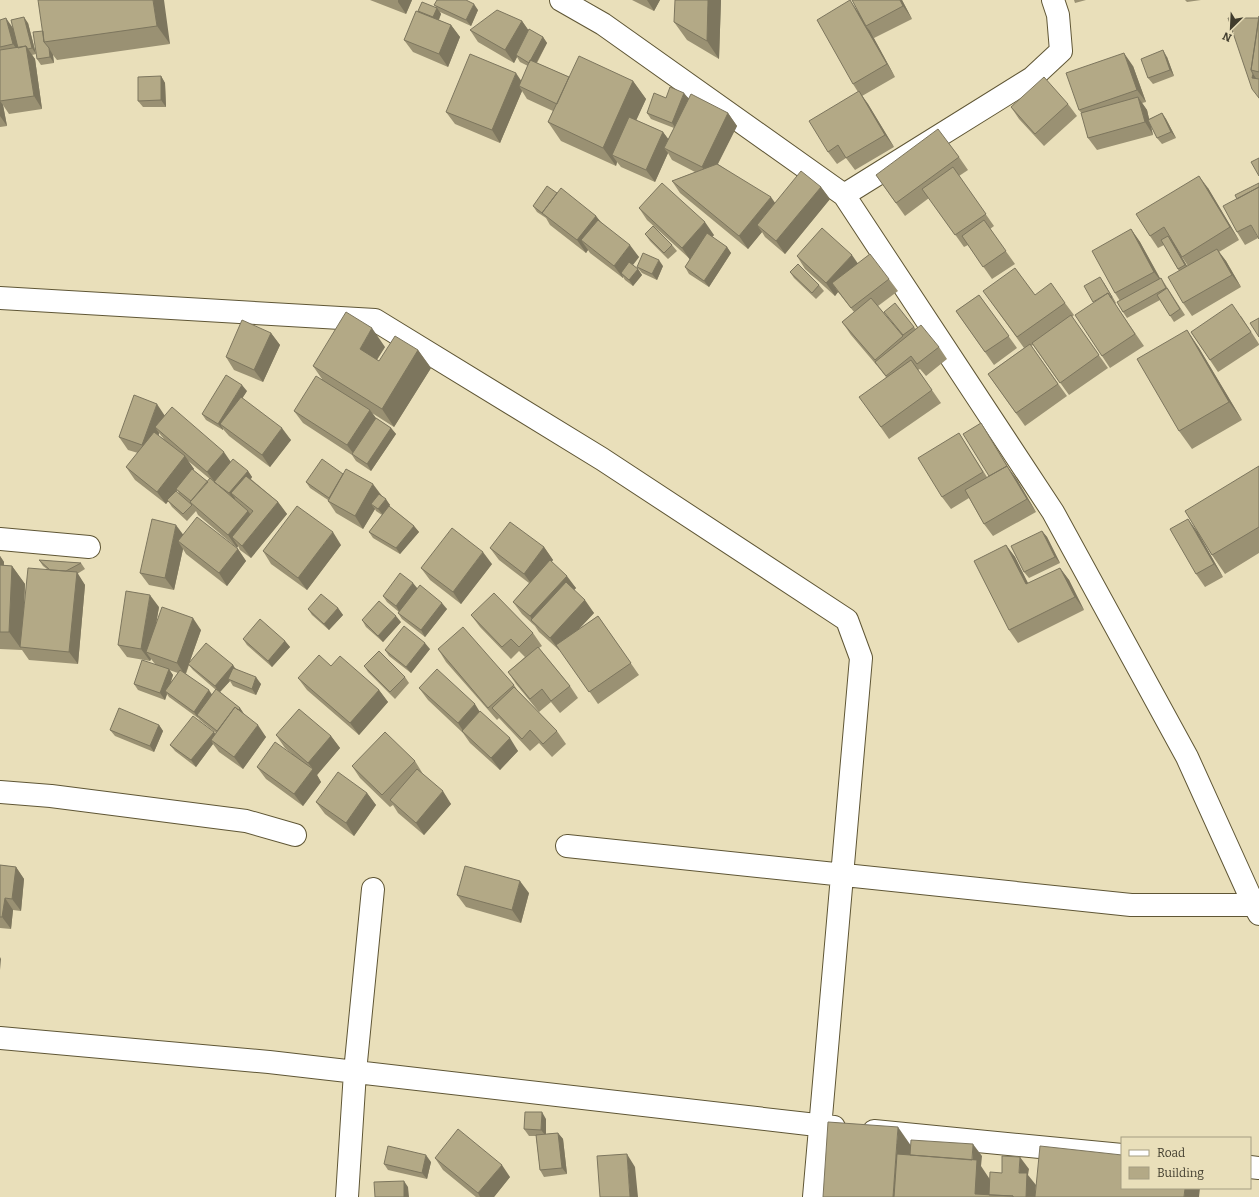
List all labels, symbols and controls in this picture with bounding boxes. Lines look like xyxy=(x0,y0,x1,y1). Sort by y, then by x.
north arrow xyxy=(1211,8,1251,48)
text: N xyxy=(1220,29,1234,44)
legend xyxy=(1121,1137,1251,1189)
text: Road xyxy=(1157,1146,1185,1160)
text: Building xyxy=(1157,1166,1204,1180)

